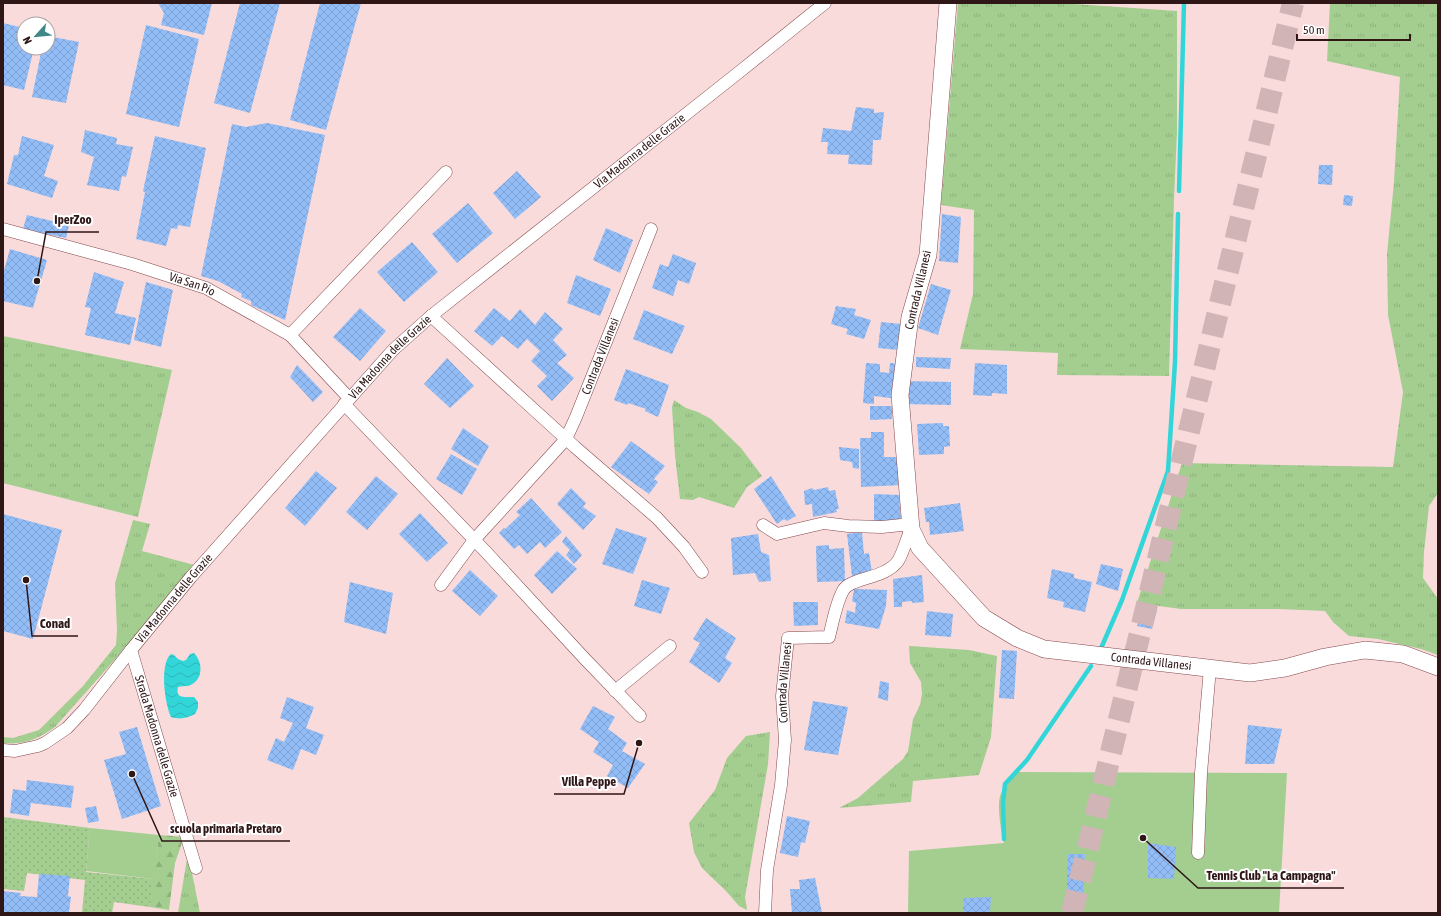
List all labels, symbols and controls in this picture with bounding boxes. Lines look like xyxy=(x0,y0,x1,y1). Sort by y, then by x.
north arrow xyxy=(16,16,56,56)
scale bar xyxy=(1297,16,1410,42)
text: 50 m xyxy=(1303,23,1325,37)
text: N xyxy=(20,35,34,46)
street label: Via Madonna delle Grazie xyxy=(591,111,688,191)
callout: IperZoo xyxy=(46,207,99,232)
text: IperZoo xyxy=(54,212,92,227)
street label: Contrada Villanesi xyxy=(902,249,934,331)
street label: Via San Pio xyxy=(167,269,218,299)
street label: Via Madonna delle Grazie xyxy=(346,312,434,402)
street label: Contrada Villanesi xyxy=(579,316,622,397)
street label: Via Madonna delle Grazie xyxy=(133,551,215,646)
callout: Conad xyxy=(32,611,78,636)
text: Conad xyxy=(40,616,70,631)
street label: Contrada Villanesi xyxy=(775,641,795,723)
street label: Contrada Villanesi xyxy=(1110,650,1192,673)
street label: Strada Madonna delle Grazie xyxy=(132,674,182,799)
callout: Villa Peppe xyxy=(554,769,624,794)
text: Villa Peppe xyxy=(561,774,616,789)
callout: scuola primaria Pretaro xyxy=(162,816,290,841)
text: scuola primaria Pretaro xyxy=(170,821,282,836)
callout: Tennis Club "La Campagna" xyxy=(1198,863,1344,888)
text: Tennis Club "La Campagna" xyxy=(1206,868,1336,883)

